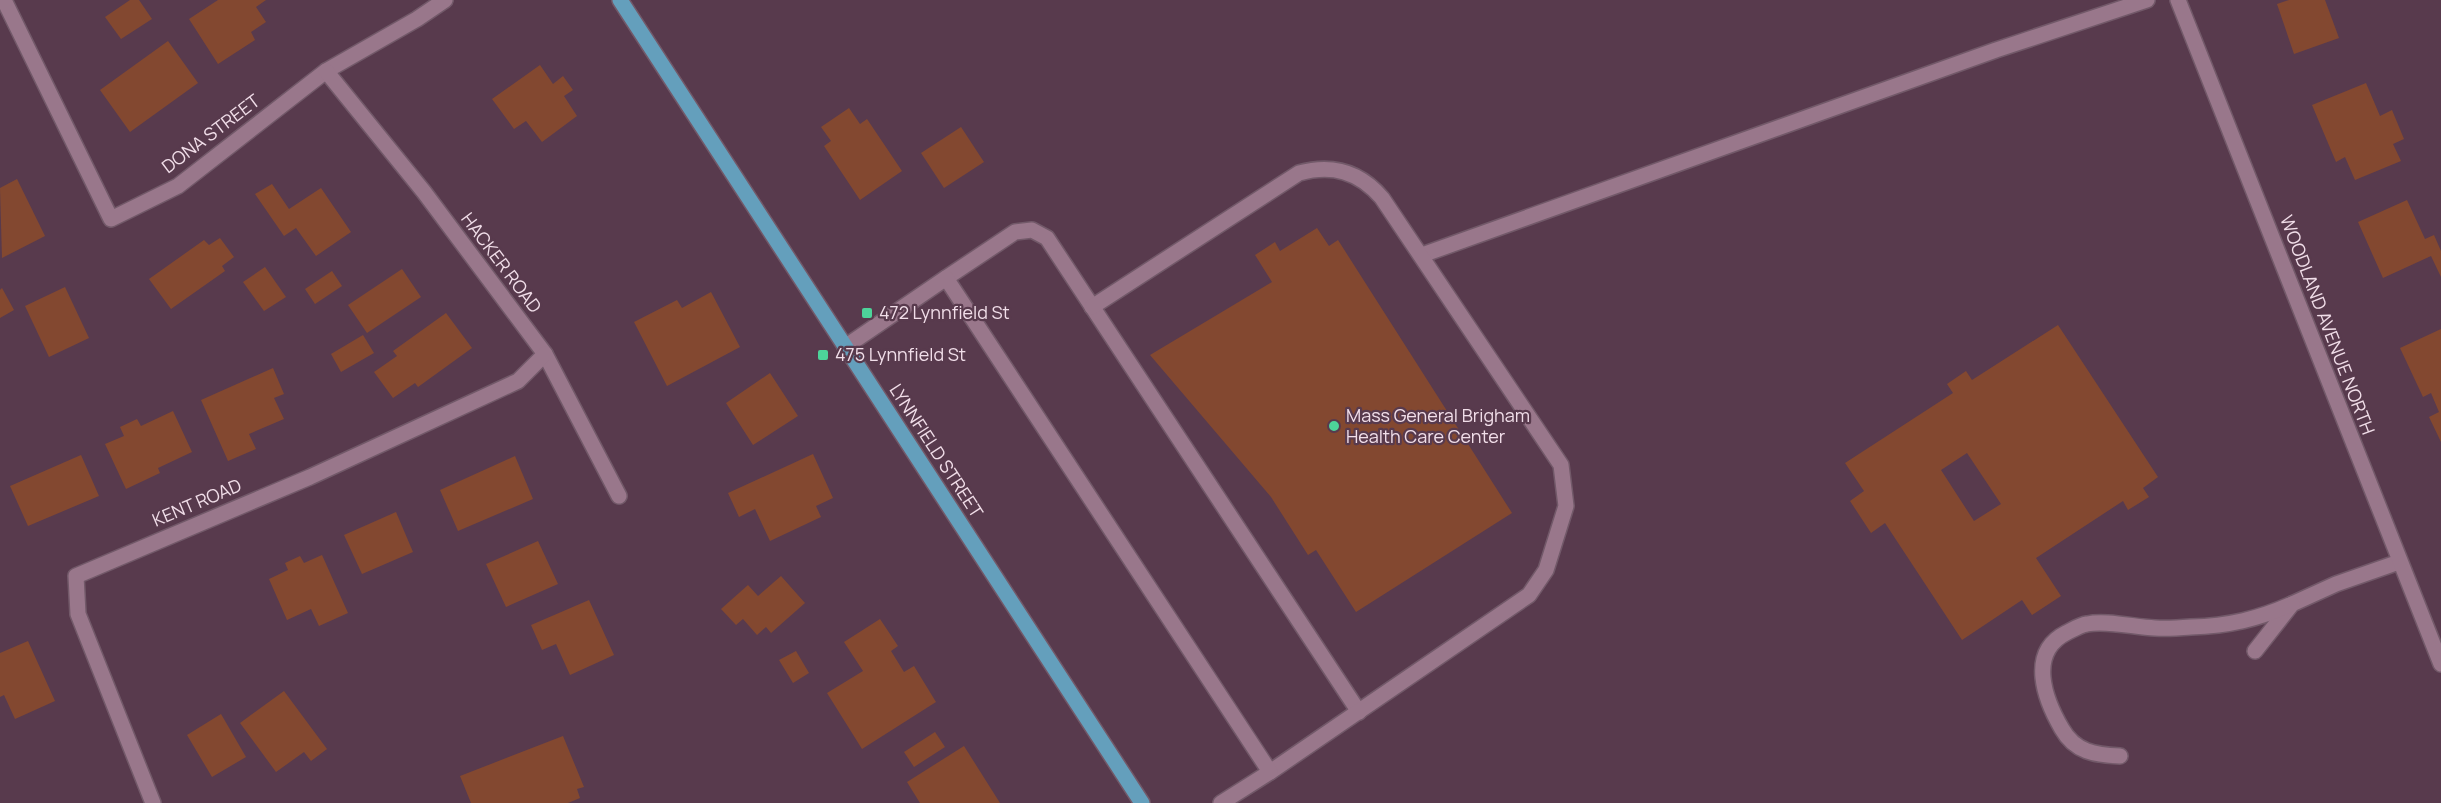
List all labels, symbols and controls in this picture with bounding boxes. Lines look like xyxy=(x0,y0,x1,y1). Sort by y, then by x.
street label: DONA STREET xyxy=(157,88,265,178)
street label: HACKER ROAD xyxy=(456,207,547,317)
street label: WOODLAND AVENUE NORTH xyxy=(2275,212,2381,438)
place label: 472 Lynnfield St xyxy=(879,300,1010,324)
marker: 472 Lynnfield St xyxy=(860,306,874,320)
place label: 475 Lynnfield St xyxy=(835,342,966,366)
marker: 475 Lynnfield St xyxy=(816,348,830,362)
street label: LYNNFIELD STREET xyxy=(885,379,989,522)
place label: Mass General Brigham Health Care Center xyxy=(1346,403,1530,448)
marker: Mass General Brigham Health Care Center xyxy=(1327,419,1341,433)
street label: KENT ROAD xyxy=(148,473,245,532)

